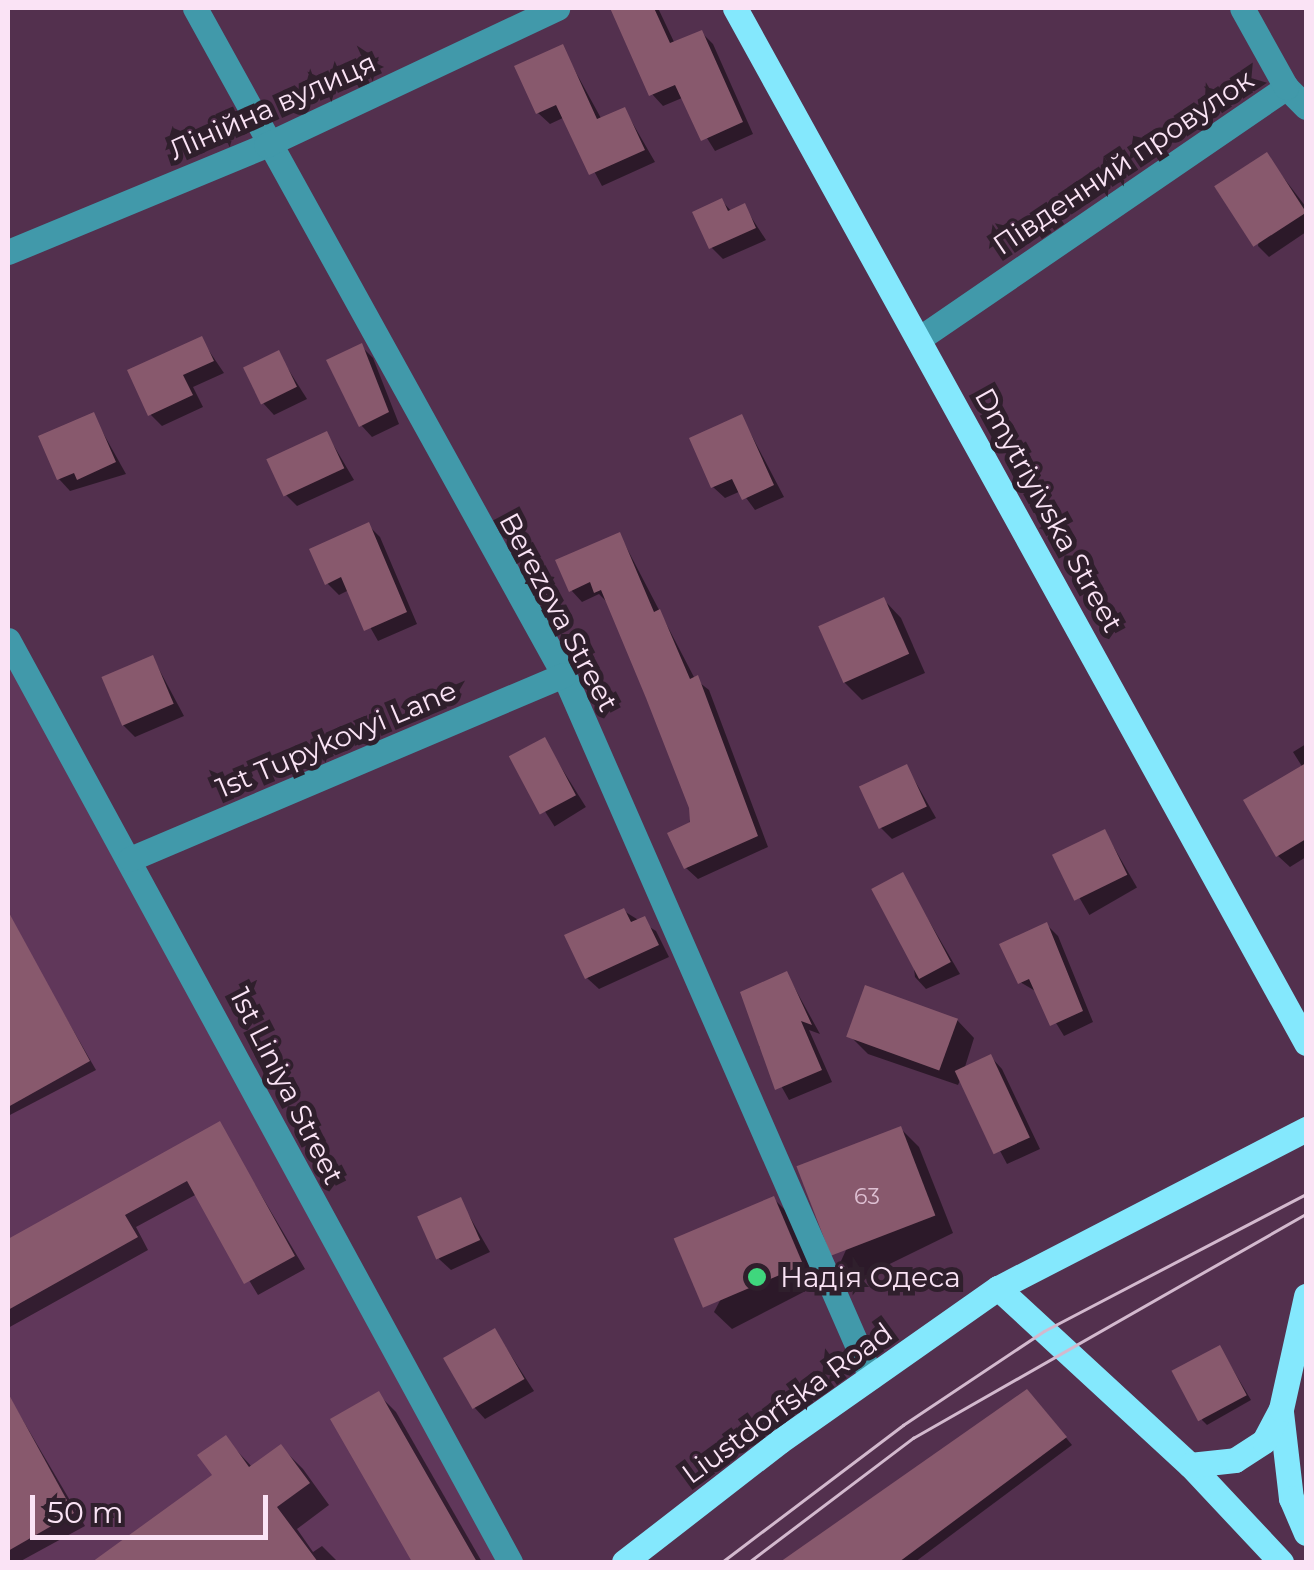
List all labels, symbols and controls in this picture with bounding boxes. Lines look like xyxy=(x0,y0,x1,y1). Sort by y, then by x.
street label: Лінійна вулиця xyxy=(163,45,381,167)
street label: Південний провулок xyxy=(987,62,1259,262)
street label: Dmytriyivska Street xyxy=(968,382,1130,638)
street label: Berezova Street xyxy=(493,507,625,717)
street label: 1st Tupykovyi Lane xyxy=(211,673,461,805)
street label: 1st Liniya Street xyxy=(223,982,351,1190)
house number: 63 xyxy=(854,1184,880,1210)
place label: Надія Одеса xyxy=(780,1260,960,1294)
marker: Надія Одеса xyxy=(744,1264,770,1290)
street label: Liustdorfska Road xyxy=(675,1315,899,1491)
scale bar xyxy=(35,1475,272,1537)
text: 50 m xyxy=(47,1494,124,1531)

